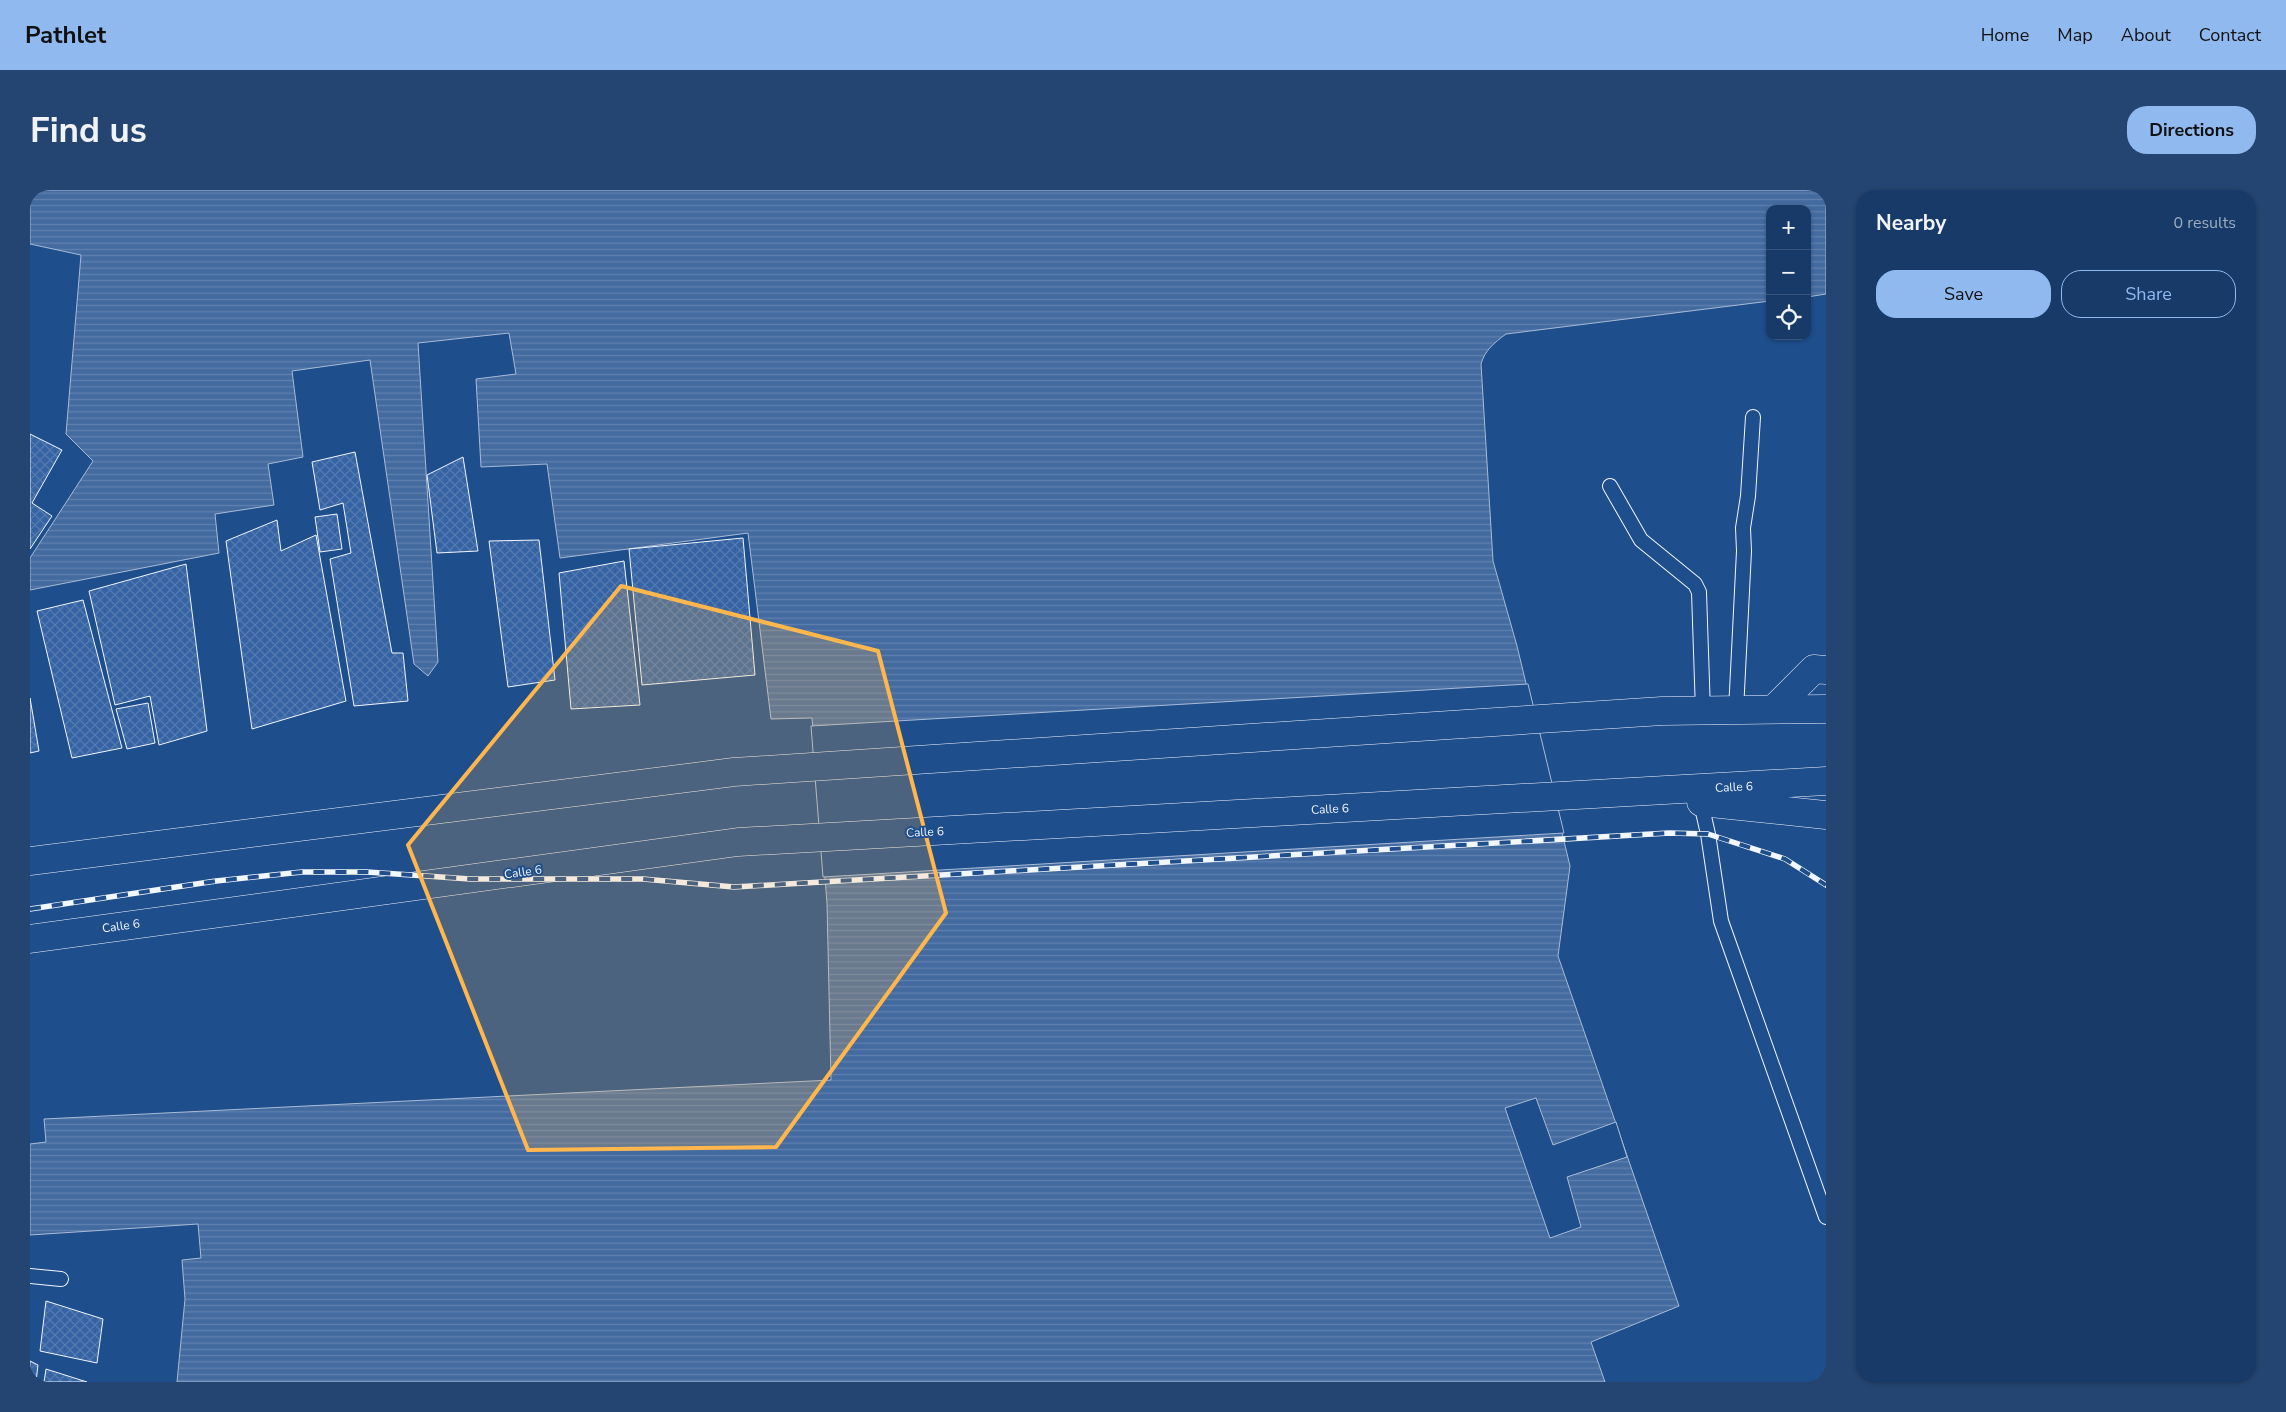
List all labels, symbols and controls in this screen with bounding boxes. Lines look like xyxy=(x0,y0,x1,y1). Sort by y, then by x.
text: Pathlet xyxy=(25,19,106,51)
text: Home xyxy=(1981,23,2029,47)
text: Map xyxy=(2057,23,2093,47)
text: About xyxy=(2121,23,2171,47)
text: Contact xyxy=(2199,23,2261,47)
button: Directions xyxy=(2127,106,2256,154)
text: Find us xyxy=(30,107,147,154)
map controls xyxy=(1766,205,1811,340)
button: + xyxy=(1766,205,1811,250)
text: Nearby xyxy=(1876,209,1946,237)
text: 0 results xyxy=(2174,212,2236,234)
button: − xyxy=(1766,250,1811,295)
button: Save xyxy=(1876,270,2051,318)
button: Share xyxy=(2061,270,2236,318)
button: locate xyxy=(1766,295,1811,340)
street label: Calle 6 xyxy=(1715,778,1753,796)
street label: Calle 6 xyxy=(1311,800,1349,818)
street label: Calle 6 xyxy=(906,823,944,841)
street label: Calle 6 xyxy=(503,861,543,883)
street label: Calle 6 xyxy=(101,915,141,937)

